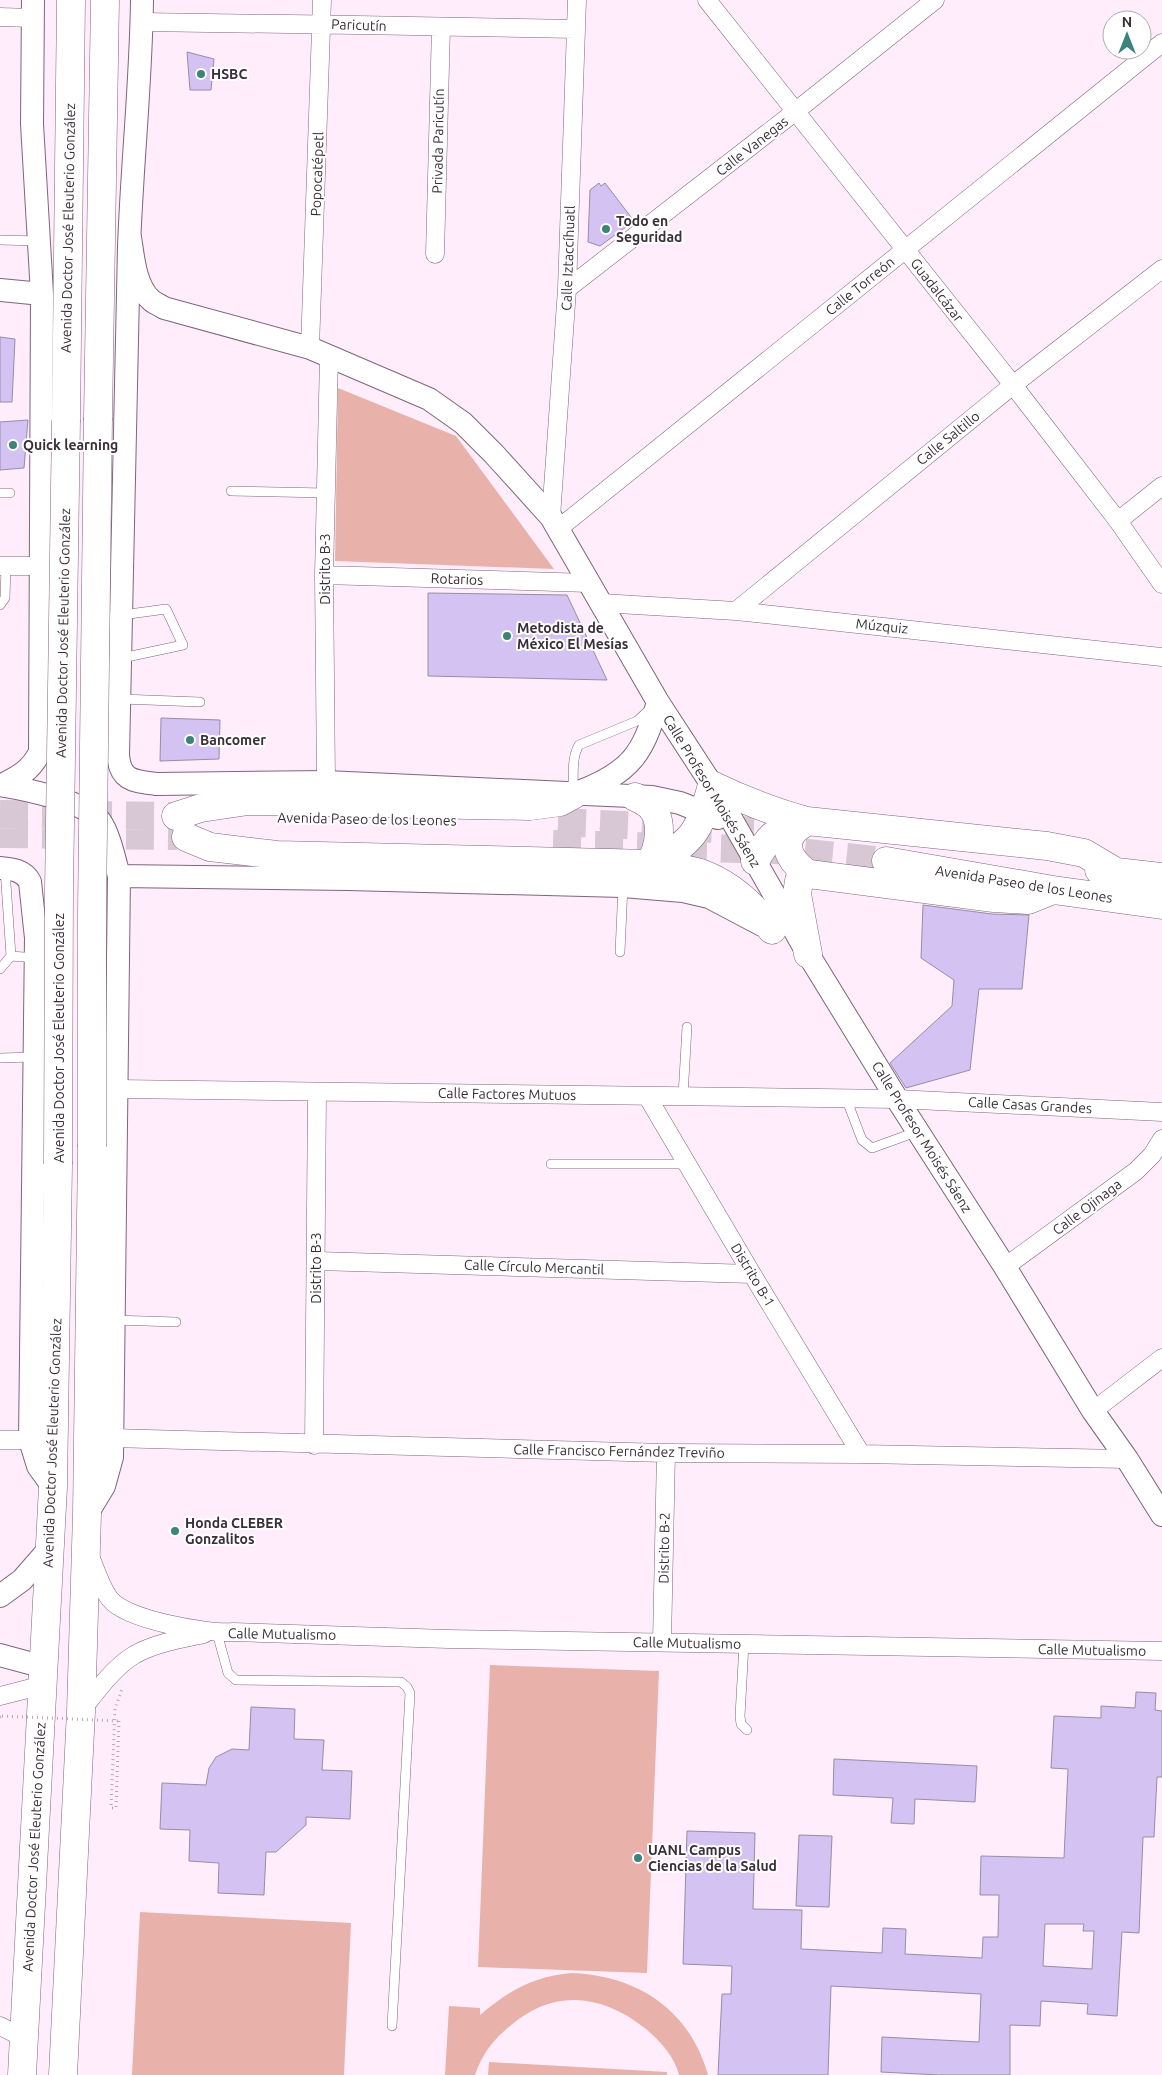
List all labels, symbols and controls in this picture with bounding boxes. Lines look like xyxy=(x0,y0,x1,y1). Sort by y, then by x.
north arrow xyxy=(1102,10,1152,60)
text: N xyxy=(1122,14,1132,30)
street label: Paricutín xyxy=(331,16,387,34)
place label: HSBC xyxy=(211,66,247,82)
marker: HSBC xyxy=(195,68,207,80)
street label: Privada Paricutín xyxy=(429,88,447,194)
street label: Avenida Doctor José Eleuterio González xyxy=(58,103,78,353)
street label: Calle Vanegas xyxy=(713,113,791,179)
street label: Popocatépetl xyxy=(308,131,326,217)
street label: Calle Iztaccíhuatl xyxy=(558,205,578,311)
place label: Todo en Seguridad xyxy=(616,213,682,245)
marker: Todo en Seguridad xyxy=(600,223,612,235)
street label: Calle Torreón xyxy=(822,253,898,319)
street label: Guadalcázar xyxy=(907,255,967,325)
street label: Calle Saltillo xyxy=(913,408,983,468)
place label: Quick learning xyxy=(23,437,118,453)
marker: Quick learning xyxy=(7,439,19,451)
street label: Avenida Doctor José Eleuterio González xyxy=(53,508,73,758)
street label: Distrito B-3 xyxy=(317,533,333,605)
street label: Rotarios xyxy=(430,570,484,588)
street label: Múzquiz xyxy=(855,615,909,637)
place label: Metodista de México El Mesías xyxy=(517,620,629,652)
marker: Metodista de México El Mesías xyxy=(501,630,513,642)
street label: Calle Profesor Moisés Sáenz xyxy=(660,712,764,870)
place label: Bancomer xyxy=(200,732,266,748)
marker: Bancomer xyxy=(184,734,196,746)
street label: Avenida Paseo de los Leones xyxy=(277,809,457,829)
street label: Avenida Paseo de los Leones xyxy=(934,862,1114,906)
street label: Avenida Doctor José Eleuterio González xyxy=(51,913,67,1163)
street label: Calle Profesor Moisés Sáenz xyxy=(869,1058,975,1216)
street label: Calle Factores Mutuos xyxy=(438,1085,576,1103)
street label: Calle Casas Grandes xyxy=(968,1094,1092,1116)
street label: Calle Ojinaga xyxy=(1049,1176,1125,1238)
street label: Distrito B-3 xyxy=(308,1232,324,1304)
street label: Distrito B-1 xyxy=(728,1240,778,1310)
street label: Calle Círculo Mercantil xyxy=(464,1257,605,1277)
street label: Avenida Doctor José Eleuterio González xyxy=(40,1318,64,1568)
street label: Calle Francisco Fernández Treviño xyxy=(513,1441,725,1461)
street label: Distrito B-2 xyxy=(655,1512,673,1584)
place label: Honda CLEBER Gonzalitos xyxy=(185,1515,283,1547)
marker: Honda CLEBER Gonzalitos xyxy=(169,1525,181,1537)
street label: Calle Mutualismo xyxy=(228,1625,336,1643)
street label: Calle Mutualismo xyxy=(633,1634,741,1652)
street label: Calle Mutualismo xyxy=(1038,1641,1146,1659)
street label: Avenida Doctor José Eleuterio González xyxy=(19,1722,49,1972)
place label: UANL Campus Ciencias de la Salud xyxy=(648,1842,777,1874)
marker: UANL Campus Ciencias de la Salud xyxy=(632,1852,644,1864)

